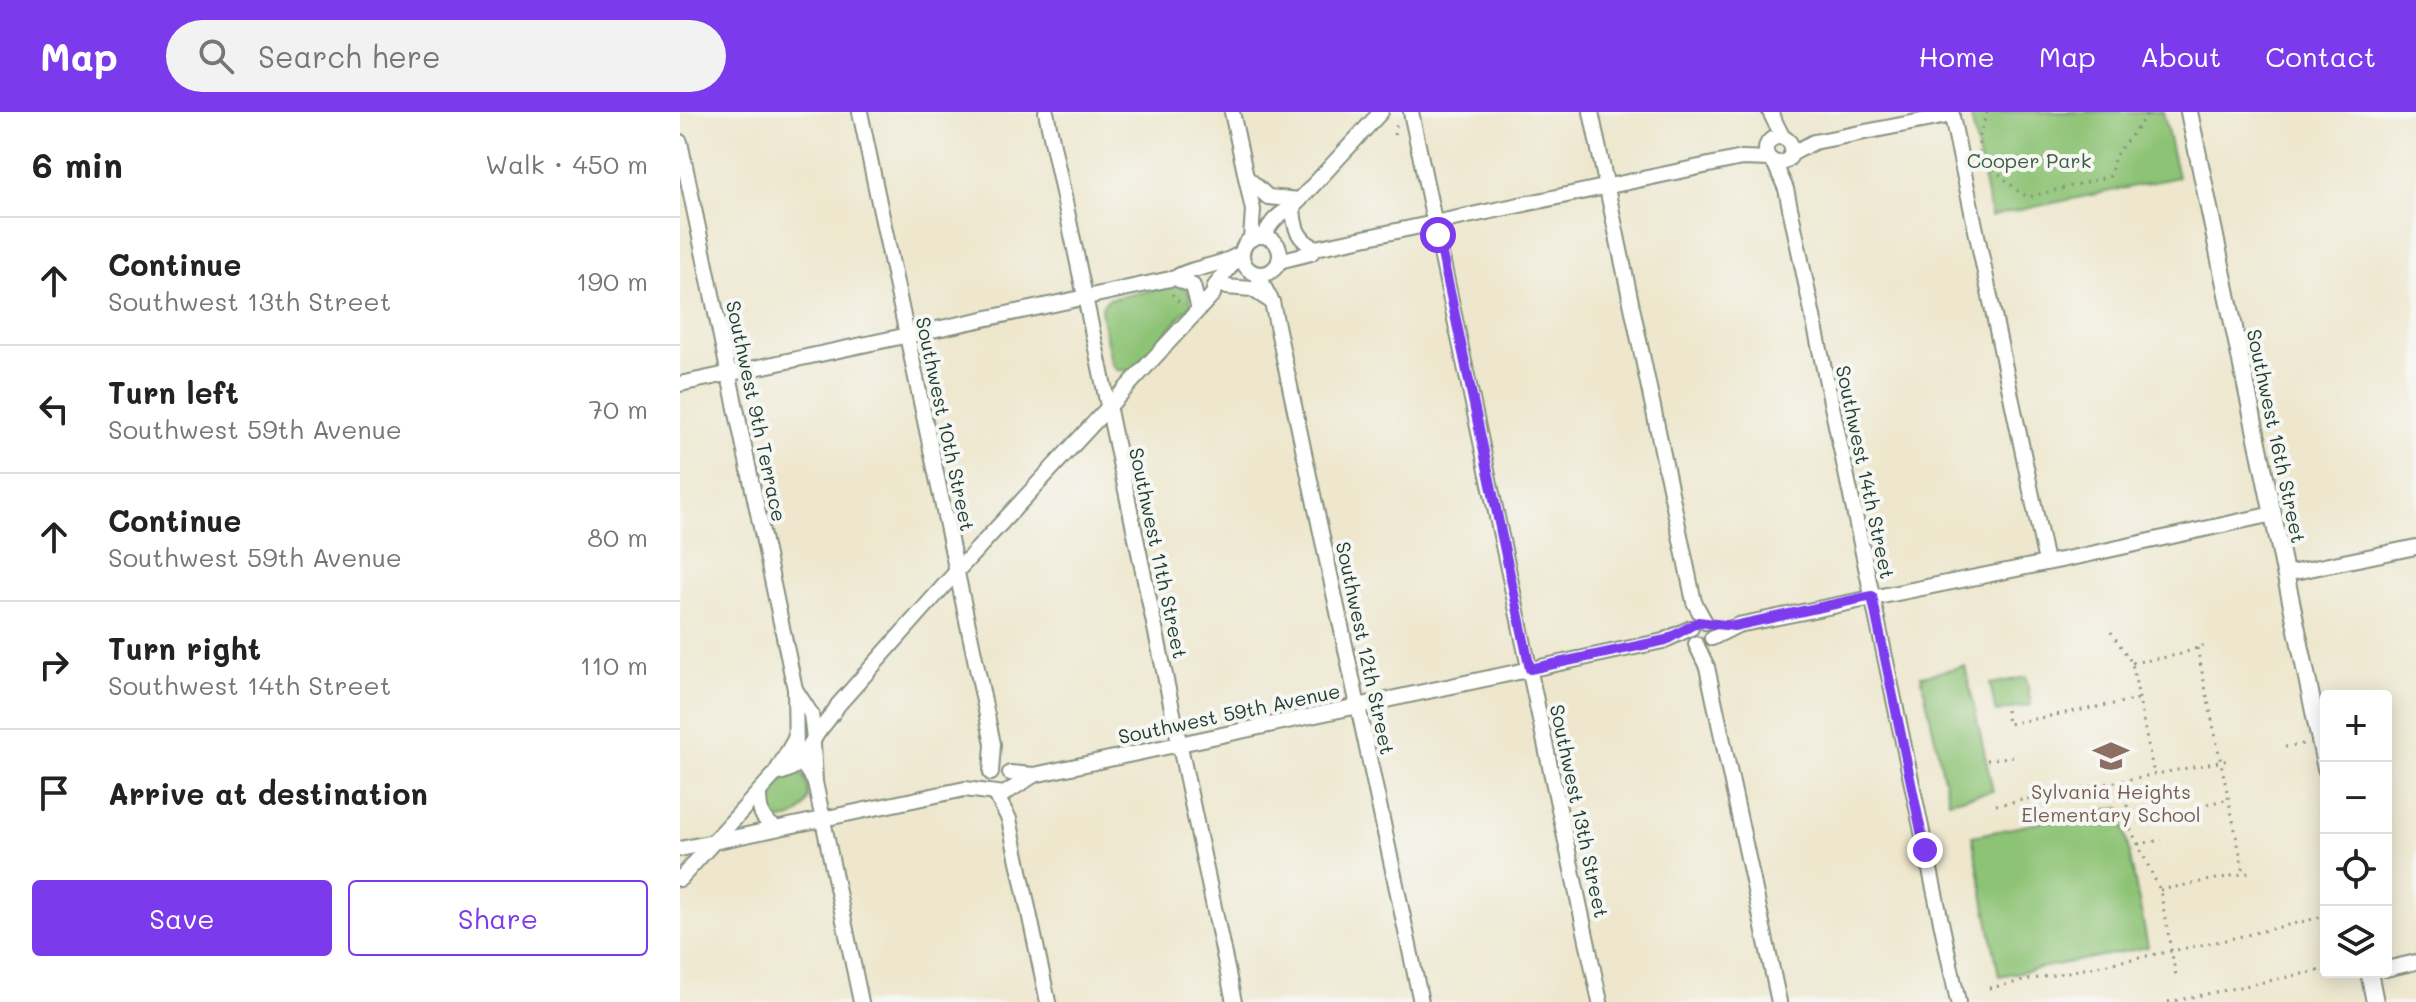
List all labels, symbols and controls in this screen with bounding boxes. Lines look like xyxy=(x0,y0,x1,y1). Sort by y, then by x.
search box xyxy=(166,20,726,92)
text: Map xyxy=(40,31,118,81)
icon: search xyxy=(194,34,238,78)
text: Search here xyxy=(258,36,441,76)
text: Home xyxy=(1919,38,1995,74)
text: Map xyxy=(2039,38,2096,74)
text: About xyxy=(2140,38,2221,74)
text: Contact xyxy=(2265,38,2376,74)
text: 6 min xyxy=(32,142,123,187)
text: Walk · 450 m xyxy=(485,147,648,181)
park label: Cooper Park xyxy=(1967,147,2091,173)
route start xyxy=(1420,217,1456,253)
text: Continue xyxy=(108,244,241,284)
icon: ahead xyxy=(32,259,76,303)
text: 190 m xyxy=(576,264,648,298)
text: Southwest 13th Street xyxy=(108,284,391,318)
street label: Southwest 9th Terrace xyxy=(721,298,793,524)
street label: Southwest 10th Street xyxy=(911,314,981,534)
street label: Southwest 16th Street xyxy=(2242,327,2312,545)
street label: Southwest 14th Street xyxy=(1831,363,1901,581)
text: Turn left xyxy=(108,372,239,412)
icon: left xyxy=(32,387,76,431)
text: 70 m xyxy=(588,392,648,426)
text: Southwest 59th Avenue xyxy=(108,412,402,446)
street label: Southwest 11th Street xyxy=(1124,445,1194,661)
text: Continue xyxy=(108,500,241,540)
icon: ahead xyxy=(32,515,76,559)
text: 80 m xyxy=(587,520,648,554)
street label: Southwest 12th Street xyxy=(1331,539,1401,757)
text: Southwest 59th Avenue xyxy=(108,540,402,574)
text: Turn right xyxy=(108,628,261,668)
icon: right xyxy=(32,643,76,687)
text: 110 m xyxy=(580,648,648,682)
text: Southwest 14th Street xyxy=(108,668,391,702)
street label: Southwest 59th Avenue xyxy=(1116,677,1342,749)
map controls xyxy=(2320,690,2392,978)
button: + xyxy=(2320,690,2392,762)
street label: Southwest 13th Street xyxy=(1545,702,1615,920)
school or university icon: Sylvania Heights Elementary School xyxy=(2092,737,2130,775)
button: − xyxy=(2320,762,2392,834)
icon: arrive xyxy=(32,771,76,815)
text: Arrive at destination xyxy=(108,773,428,813)
place label: Sylvania Heights Elementary School xyxy=(2021,778,2201,827)
route end xyxy=(1907,832,1943,868)
button: locate xyxy=(2320,834,2392,906)
button: Save xyxy=(32,880,332,956)
button: Share xyxy=(348,880,648,956)
button: layers xyxy=(2320,906,2392,978)

